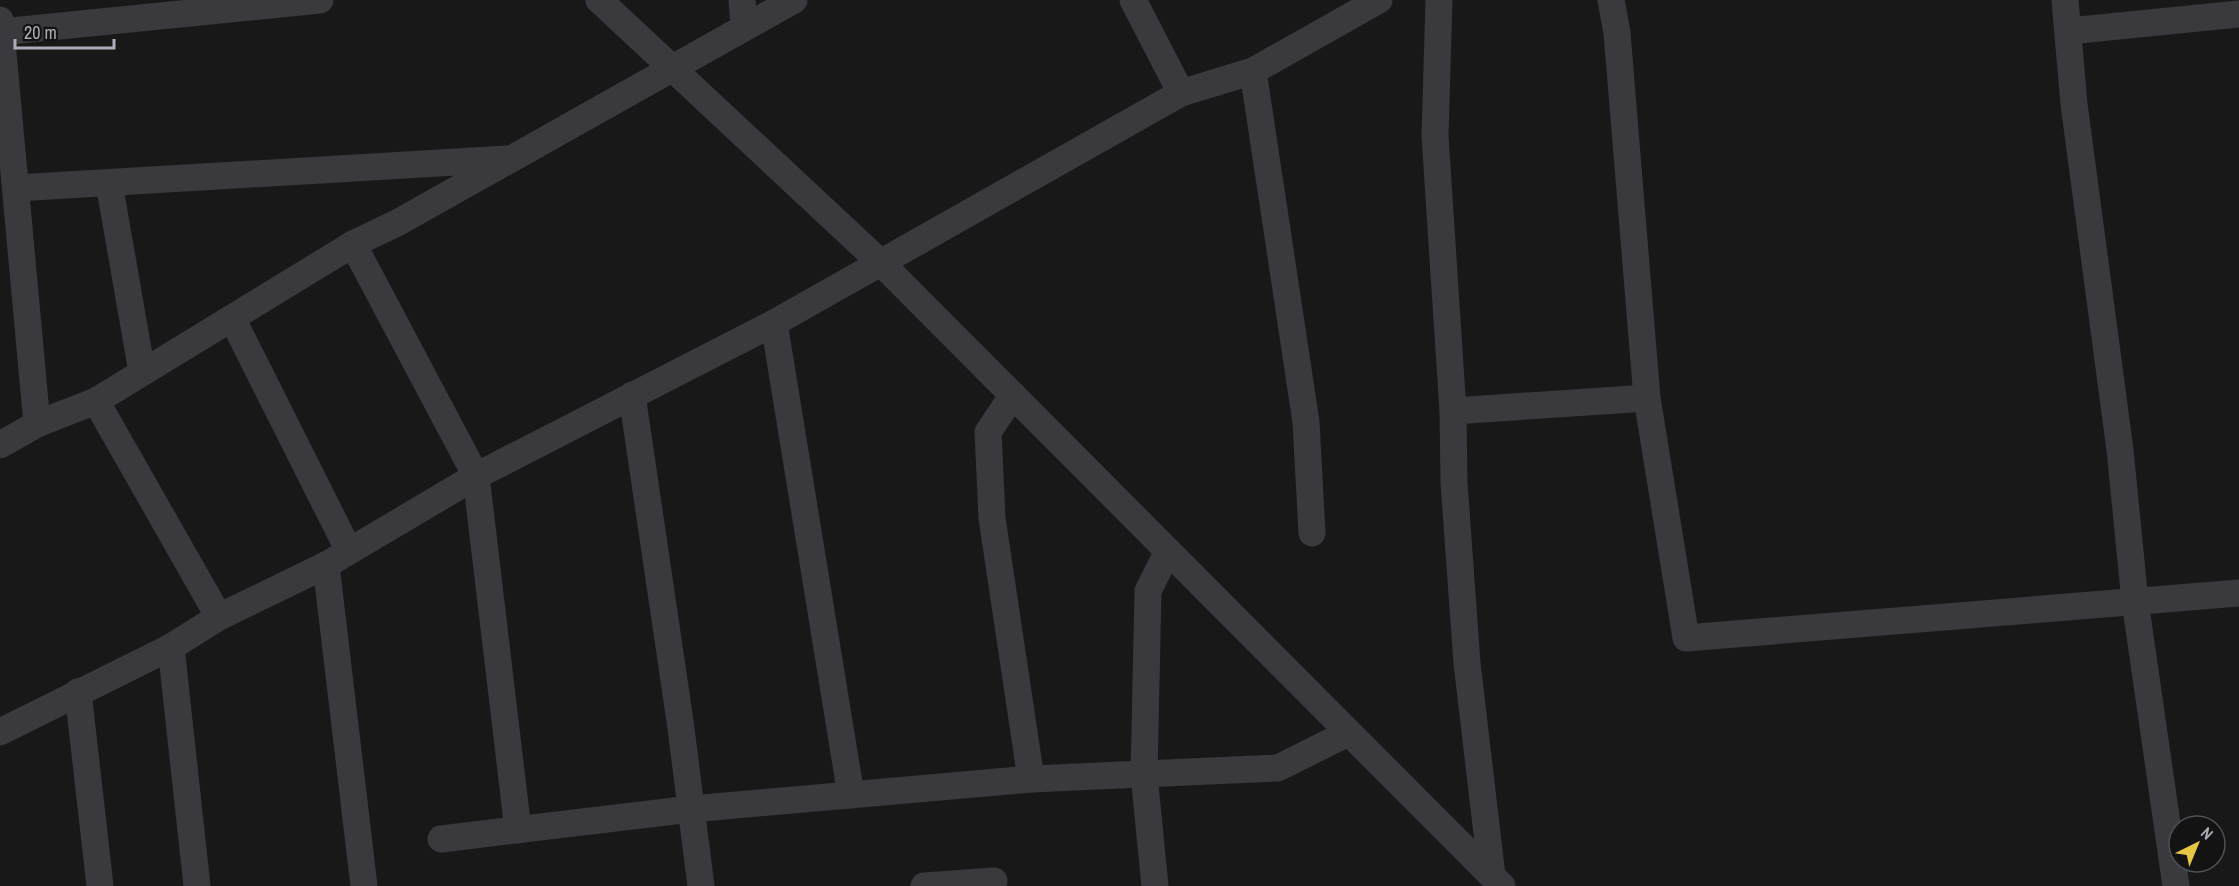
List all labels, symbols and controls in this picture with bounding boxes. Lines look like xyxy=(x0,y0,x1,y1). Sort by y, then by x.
scale bar xyxy=(15,12,114,50)
text: 20 m xyxy=(24,20,57,45)
north arrow xyxy=(2167,814,2227,874)
text: N xyxy=(2196,822,2218,844)

